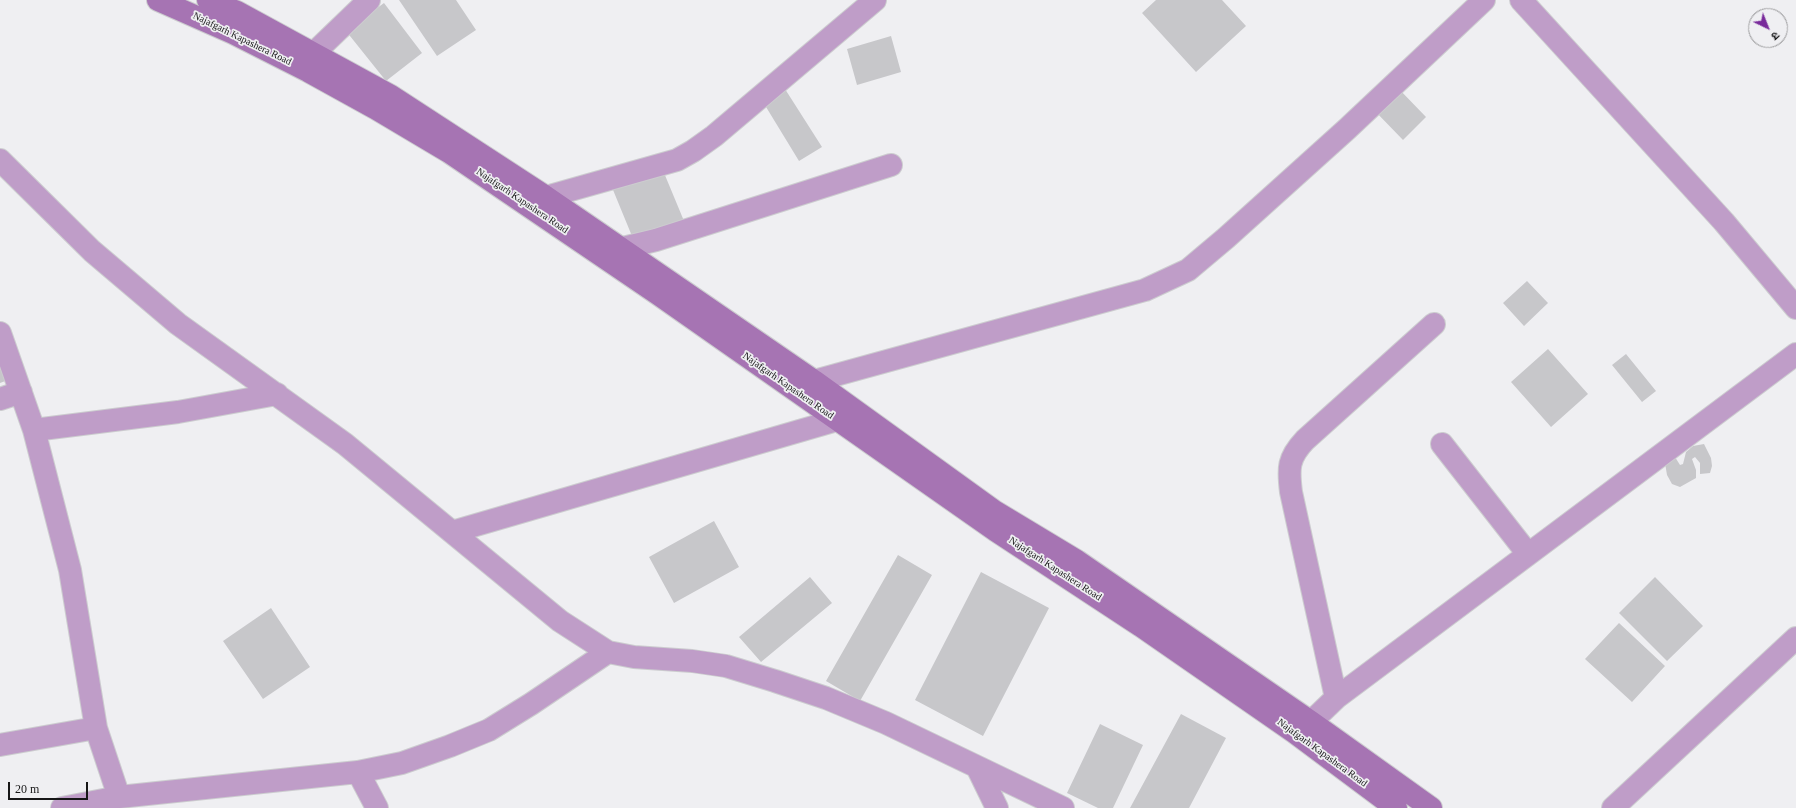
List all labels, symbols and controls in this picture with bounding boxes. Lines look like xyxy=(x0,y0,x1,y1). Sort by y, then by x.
north arrow xyxy=(1748,8,1788,48)
street label: Najafgarh Kapashera Road xyxy=(191,10,293,68)
text: उ xyxy=(1769,29,1782,43)
street label: Najafgarh Kapashera Road xyxy=(474,166,570,236)
street label: Najafgarh Kapashera Road xyxy=(740,350,836,422)
street label: Najafgarh Kapashera Road xyxy=(1006,534,1104,604)
street label: Najafgarh Kapashera Road xyxy=(1275,716,1369,790)
scale bar xyxy=(10,774,90,800)
text: 20 m xyxy=(15,782,39,796)

